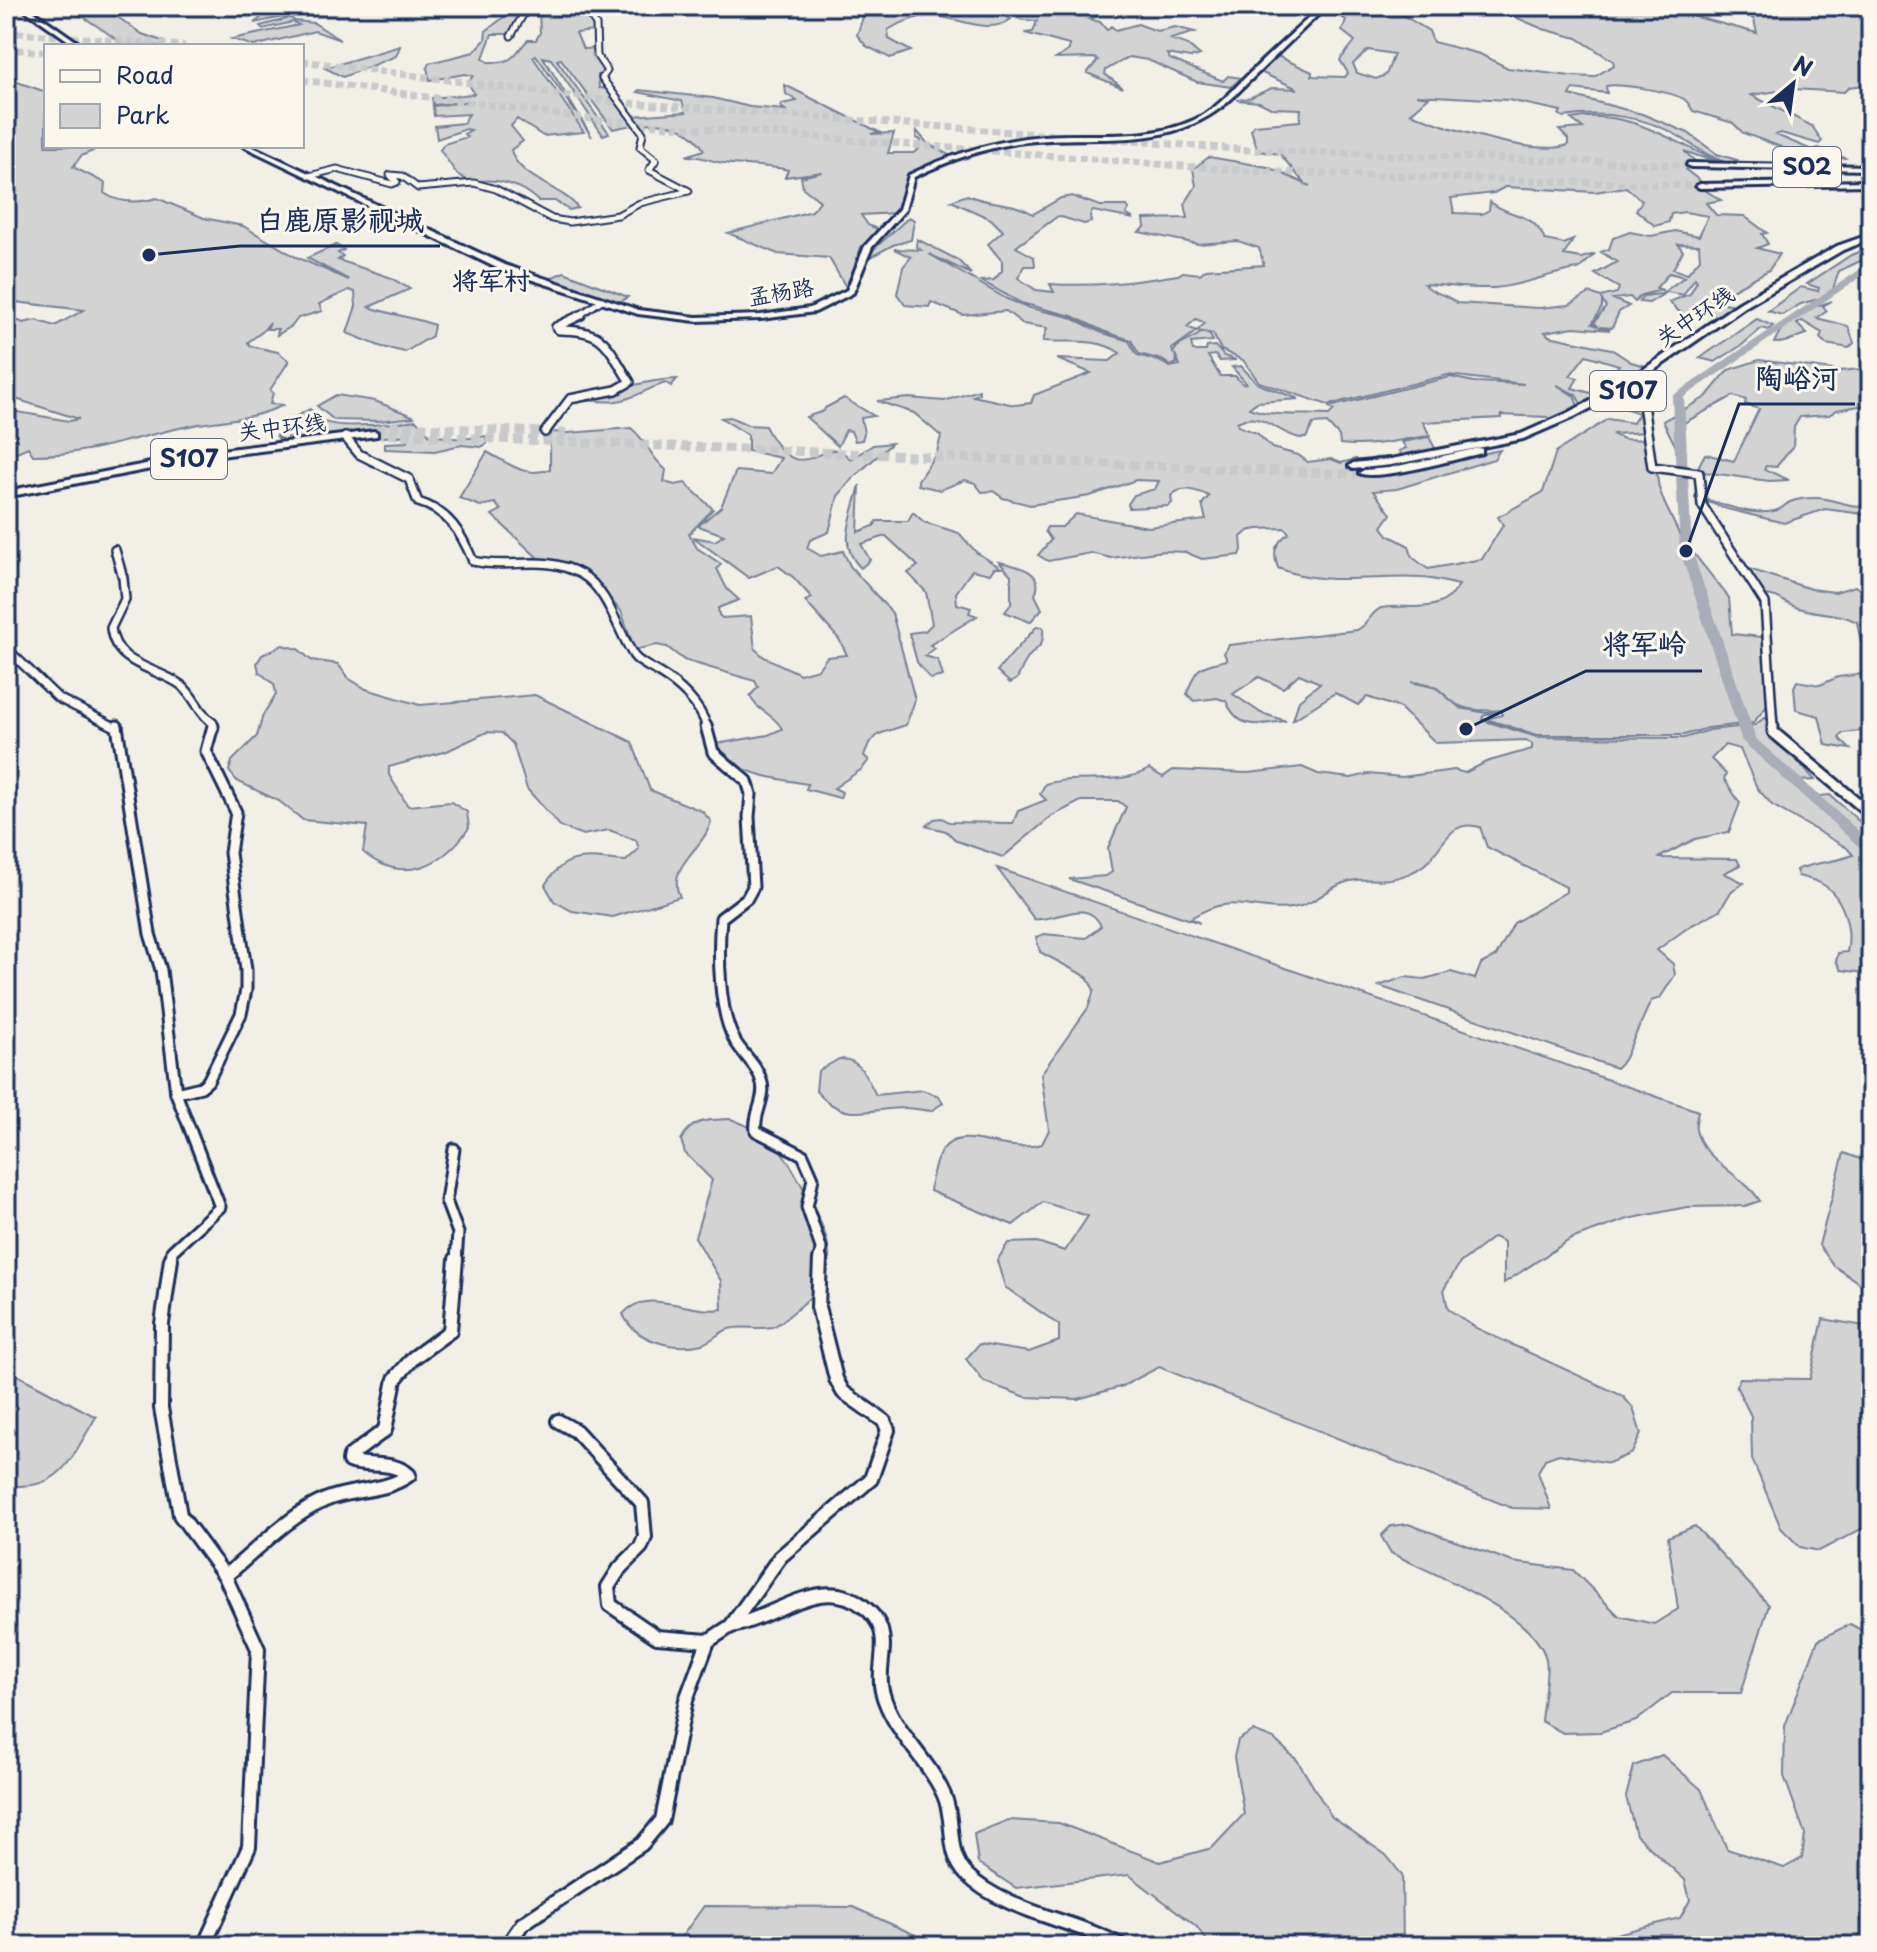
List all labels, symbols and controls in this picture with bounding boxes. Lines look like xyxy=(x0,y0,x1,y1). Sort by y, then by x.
legend xyxy=(44,44,304,148)
north arrow xyxy=(1753,44,1833,124)
text: N xyxy=(1788,47,1819,84)
text: Road xyxy=(116,56,174,92)
text: Park xyxy=(116,96,170,132)
road number: S02 xyxy=(1773,147,1841,187)
callout: 白鹿原影视城 xyxy=(240,194,440,246)
text: 白鹿原影视城 xyxy=(256,197,424,240)
district label: 将军村 xyxy=(452,260,530,299)
street label: 孟杨路 xyxy=(745,269,816,313)
street label: 关中环线 xyxy=(1648,276,1740,353)
callout: 陶峪河 xyxy=(1739,352,1855,404)
text: 陶峪河 xyxy=(1755,355,1839,398)
road number: S107 xyxy=(1590,371,1666,411)
street label: 关中环线 xyxy=(236,404,328,447)
road number: S107 xyxy=(151,439,227,479)
callout: 将军岭 xyxy=(1586,619,1702,671)
text: 将军岭 xyxy=(1602,621,1686,664)

